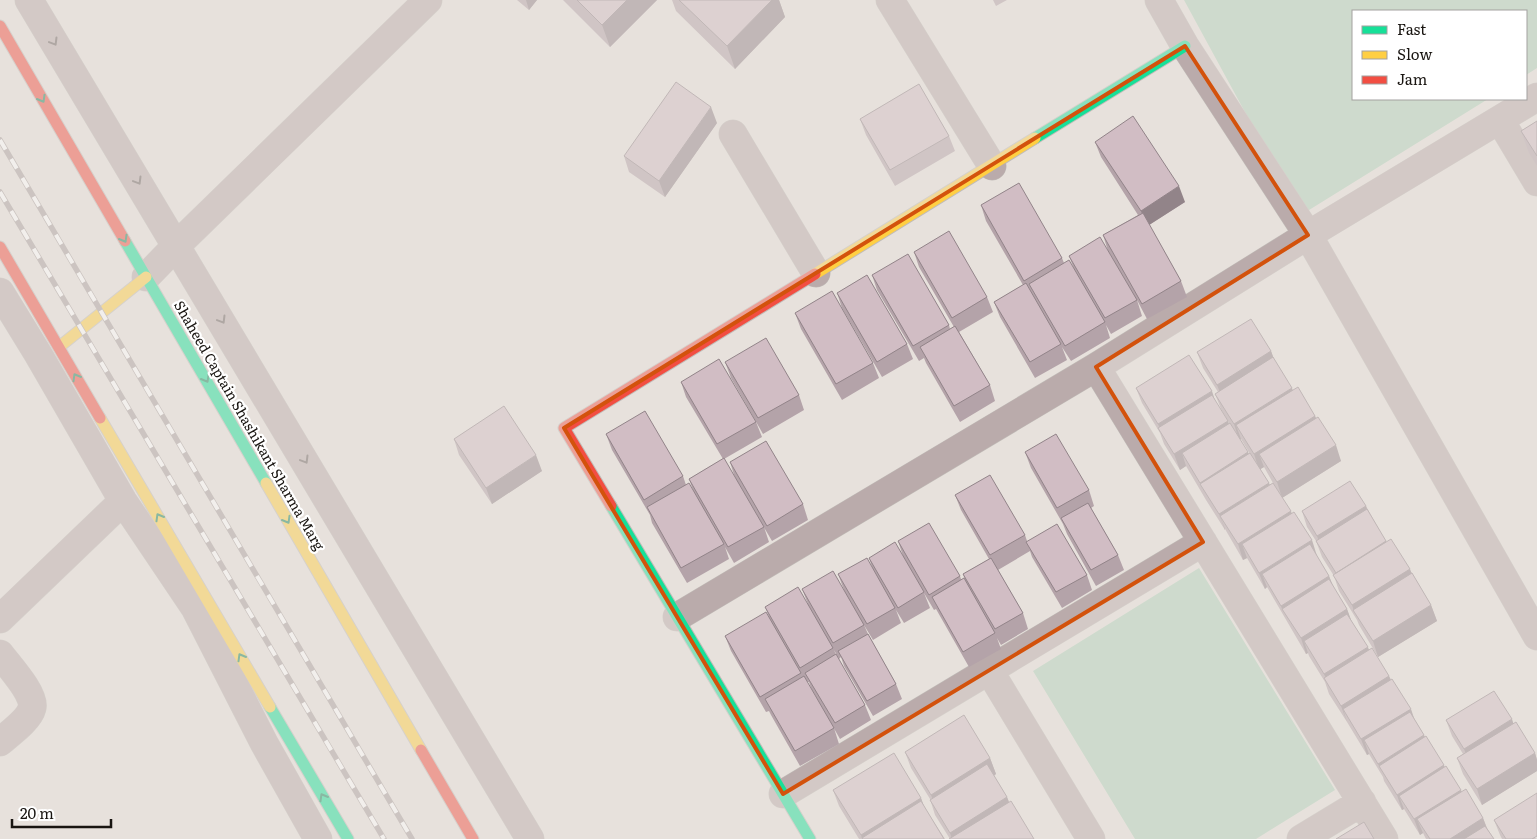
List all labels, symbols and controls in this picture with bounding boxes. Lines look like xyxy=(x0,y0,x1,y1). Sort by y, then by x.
legend xyxy=(1352,10,1527,100)
text: Fast xyxy=(1397,17,1426,40)
one-way arrow xyxy=(48,36,58,45)
text: Slow xyxy=(1397,42,1432,65)
text: Jam xyxy=(1397,67,1428,90)
one-way arrow xyxy=(36,93,46,102)
one-way arrow xyxy=(132,175,142,184)
one-way arrow xyxy=(117,234,127,243)
street label: Shaheed Captain Shashikant Sharma Marg xyxy=(170,296,330,554)
one-way arrow xyxy=(215,315,225,324)
one-way arrow xyxy=(73,373,83,382)
one-way arrow xyxy=(199,374,209,383)
one-way arrow xyxy=(298,455,308,464)
one-way arrow xyxy=(155,513,165,522)
one-way arrow xyxy=(281,514,291,523)
one-way arrow xyxy=(237,653,247,662)
one-way arrow xyxy=(320,793,330,802)
scale bar xyxy=(12,796,111,828)
text: 20 m xyxy=(20,801,54,824)

